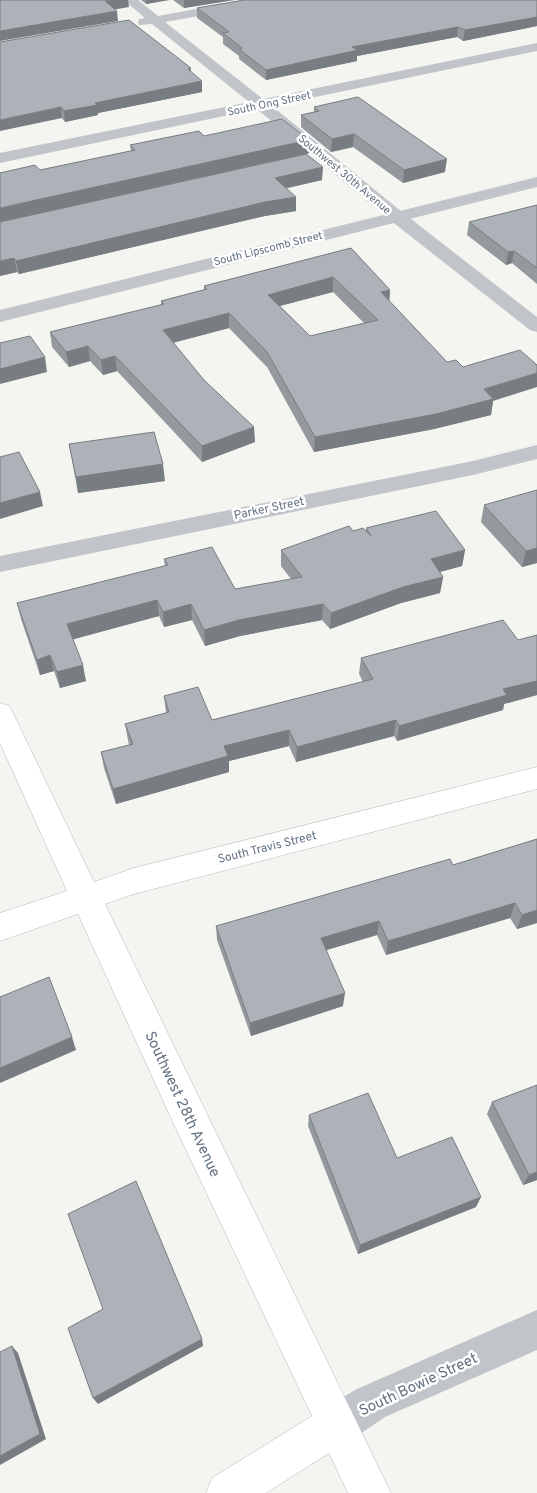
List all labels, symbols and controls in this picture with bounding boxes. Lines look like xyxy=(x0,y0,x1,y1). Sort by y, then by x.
street label: South Ong Street xyxy=(226,88,312,120)
street label: Southwest 30th Avenue xyxy=(295,132,394,218)
street label: South Lipscomb Street xyxy=(212,229,324,269)
street label: Parker Street xyxy=(233,494,306,524)
street label: South Travis Street xyxy=(216,828,318,868)
street label: Southwest 28th Avenue xyxy=(139,1029,224,1181)
street label: South Bowie Street xyxy=(356,1350,481,1421)

